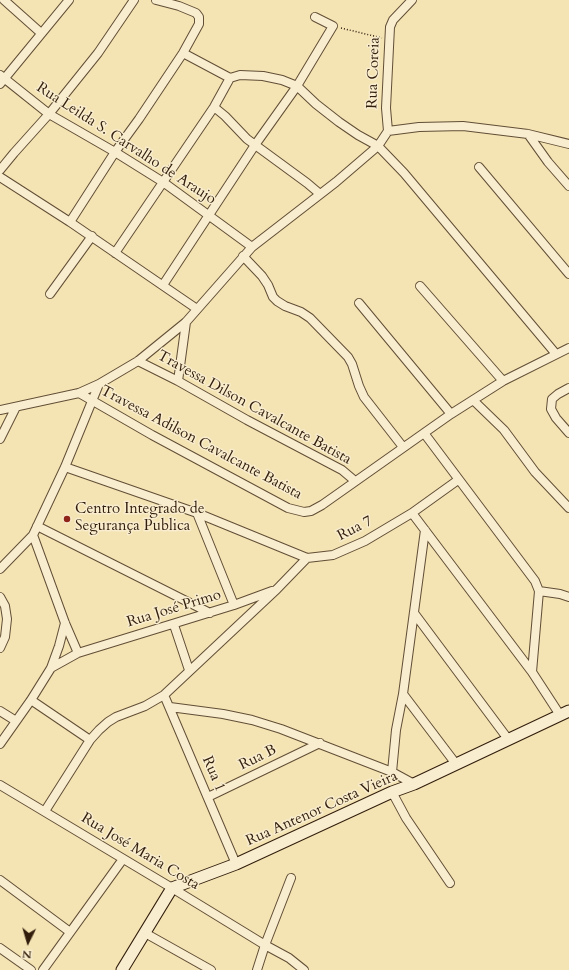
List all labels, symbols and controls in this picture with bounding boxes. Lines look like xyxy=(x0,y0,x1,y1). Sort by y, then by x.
street label: Rua Coreia xyxy=(364,37,384,109)
street label: Rua Leilda S. Carvalho de Araujo xyxy=(33,79,219,209)
street label: Travessa Dilson Cavalcante Batista xyxy=(154,347,354,469)
street label: Travessa Adilson Cavalcante Batista xyxy=(97,382,305,504)
place label: Centro Integrado de Segurança Publica xyxy=(75,501,205,536)
street label: Rua 7 xyxy=(335,513,375,545)
marker: Centro Integrado de Segurança Publica xyxy=(62,514,72,524)
street label: Rua José Primo xyxy=(125,586,223,632)
street label: Rua B xyxy=(236,741,280,775)
street label: Rua 1 xyxy=(198,754,228,794)
street label: Rua Antenor Costa Vieira xyxy=(243,767,401,851)
street label: Rua José Maria Costa xyxy=(78,810,202,894)
north arrow xyxy=(8,922,48,962)
text: N xyxy=(22,947,32,962)

